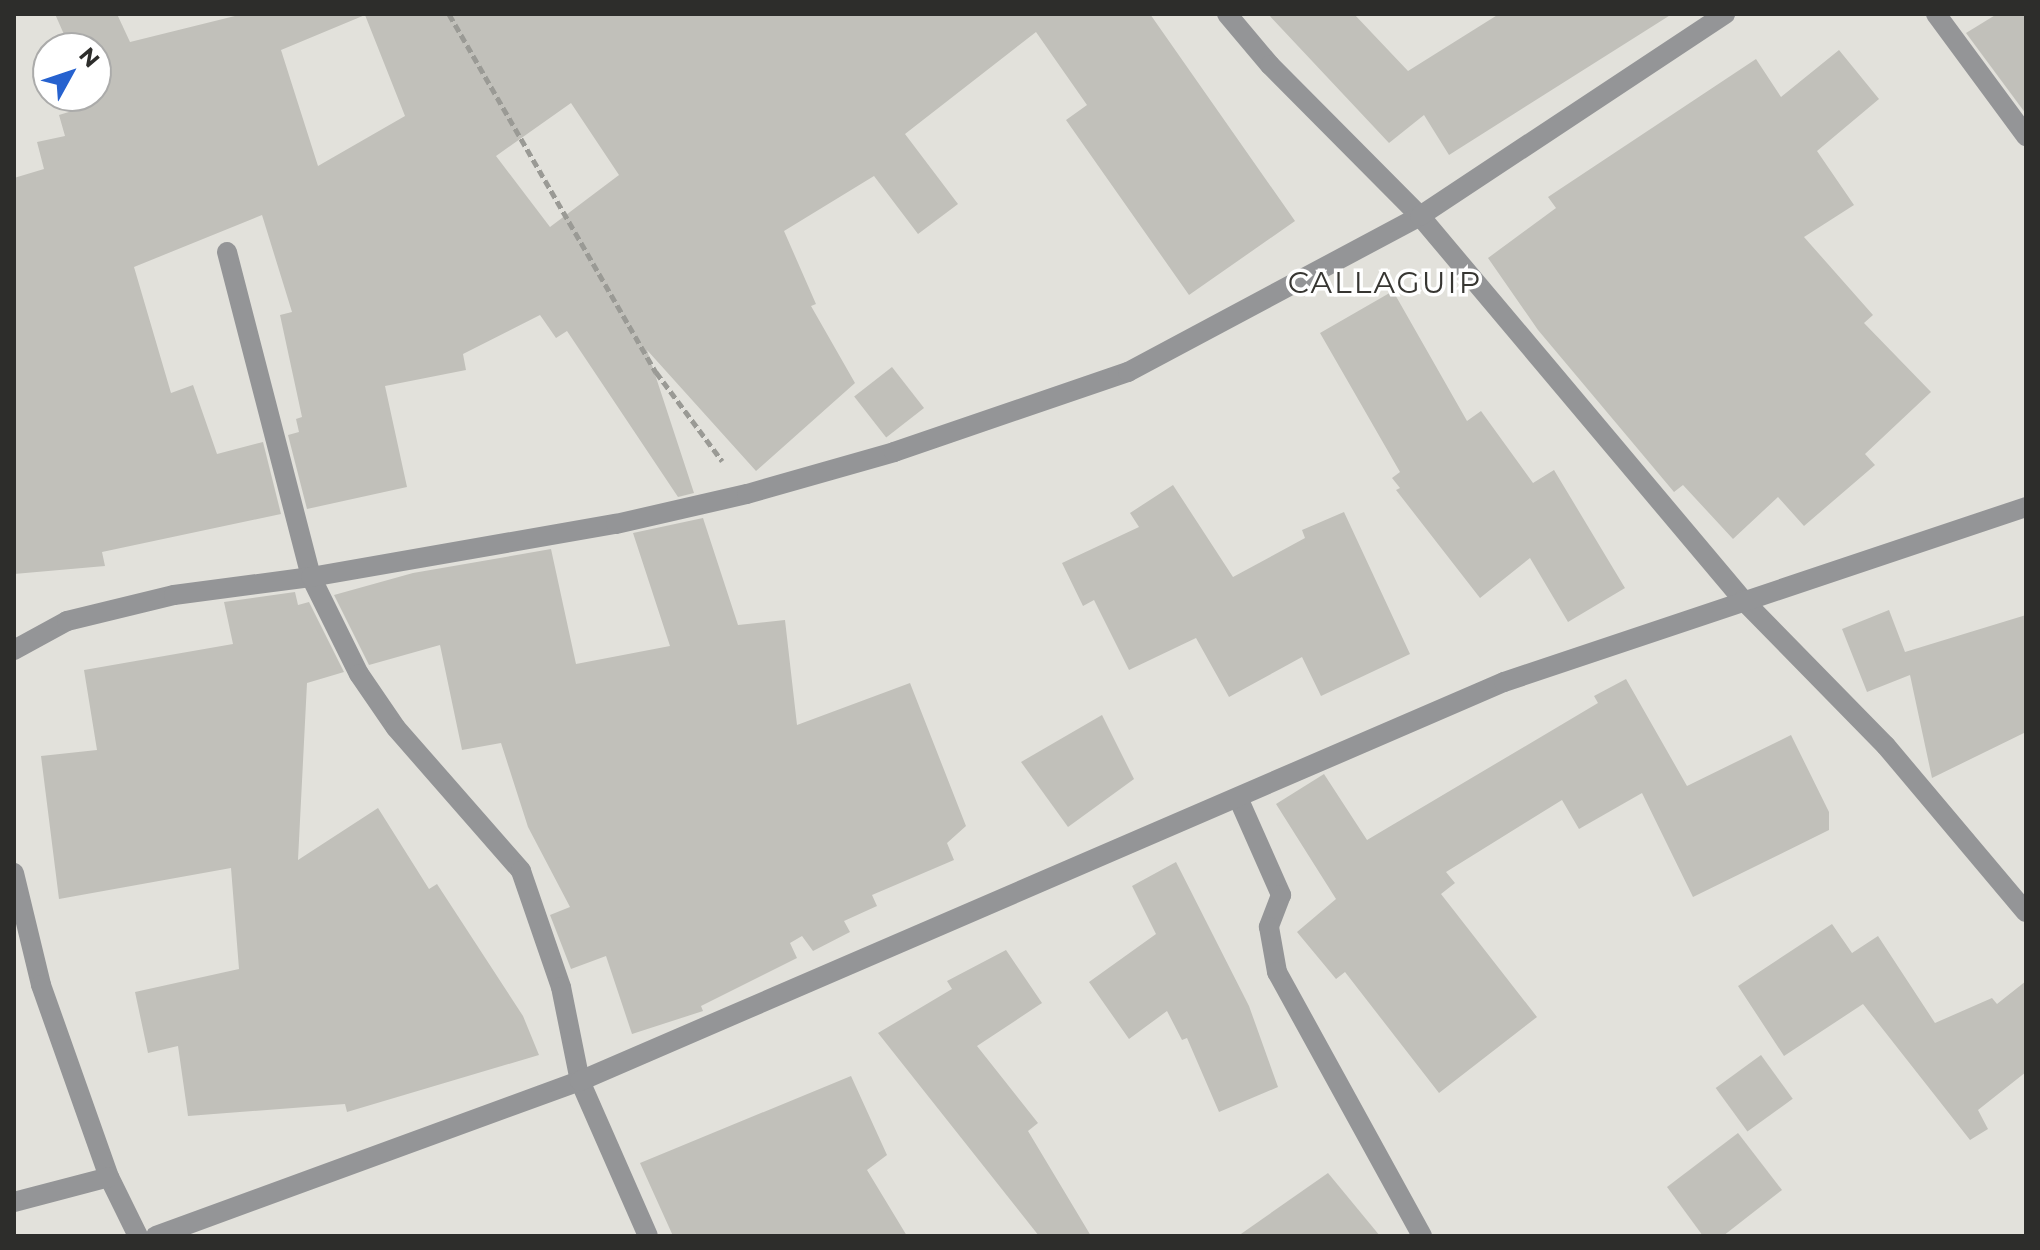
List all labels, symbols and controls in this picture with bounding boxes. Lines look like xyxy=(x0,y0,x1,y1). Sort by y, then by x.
north arrow xyxy=(32,32,112,112)
text: N xyxy=(73,42,105,73)
district label: CALLAGUIP xyxy=(1288,265,1482,301)

